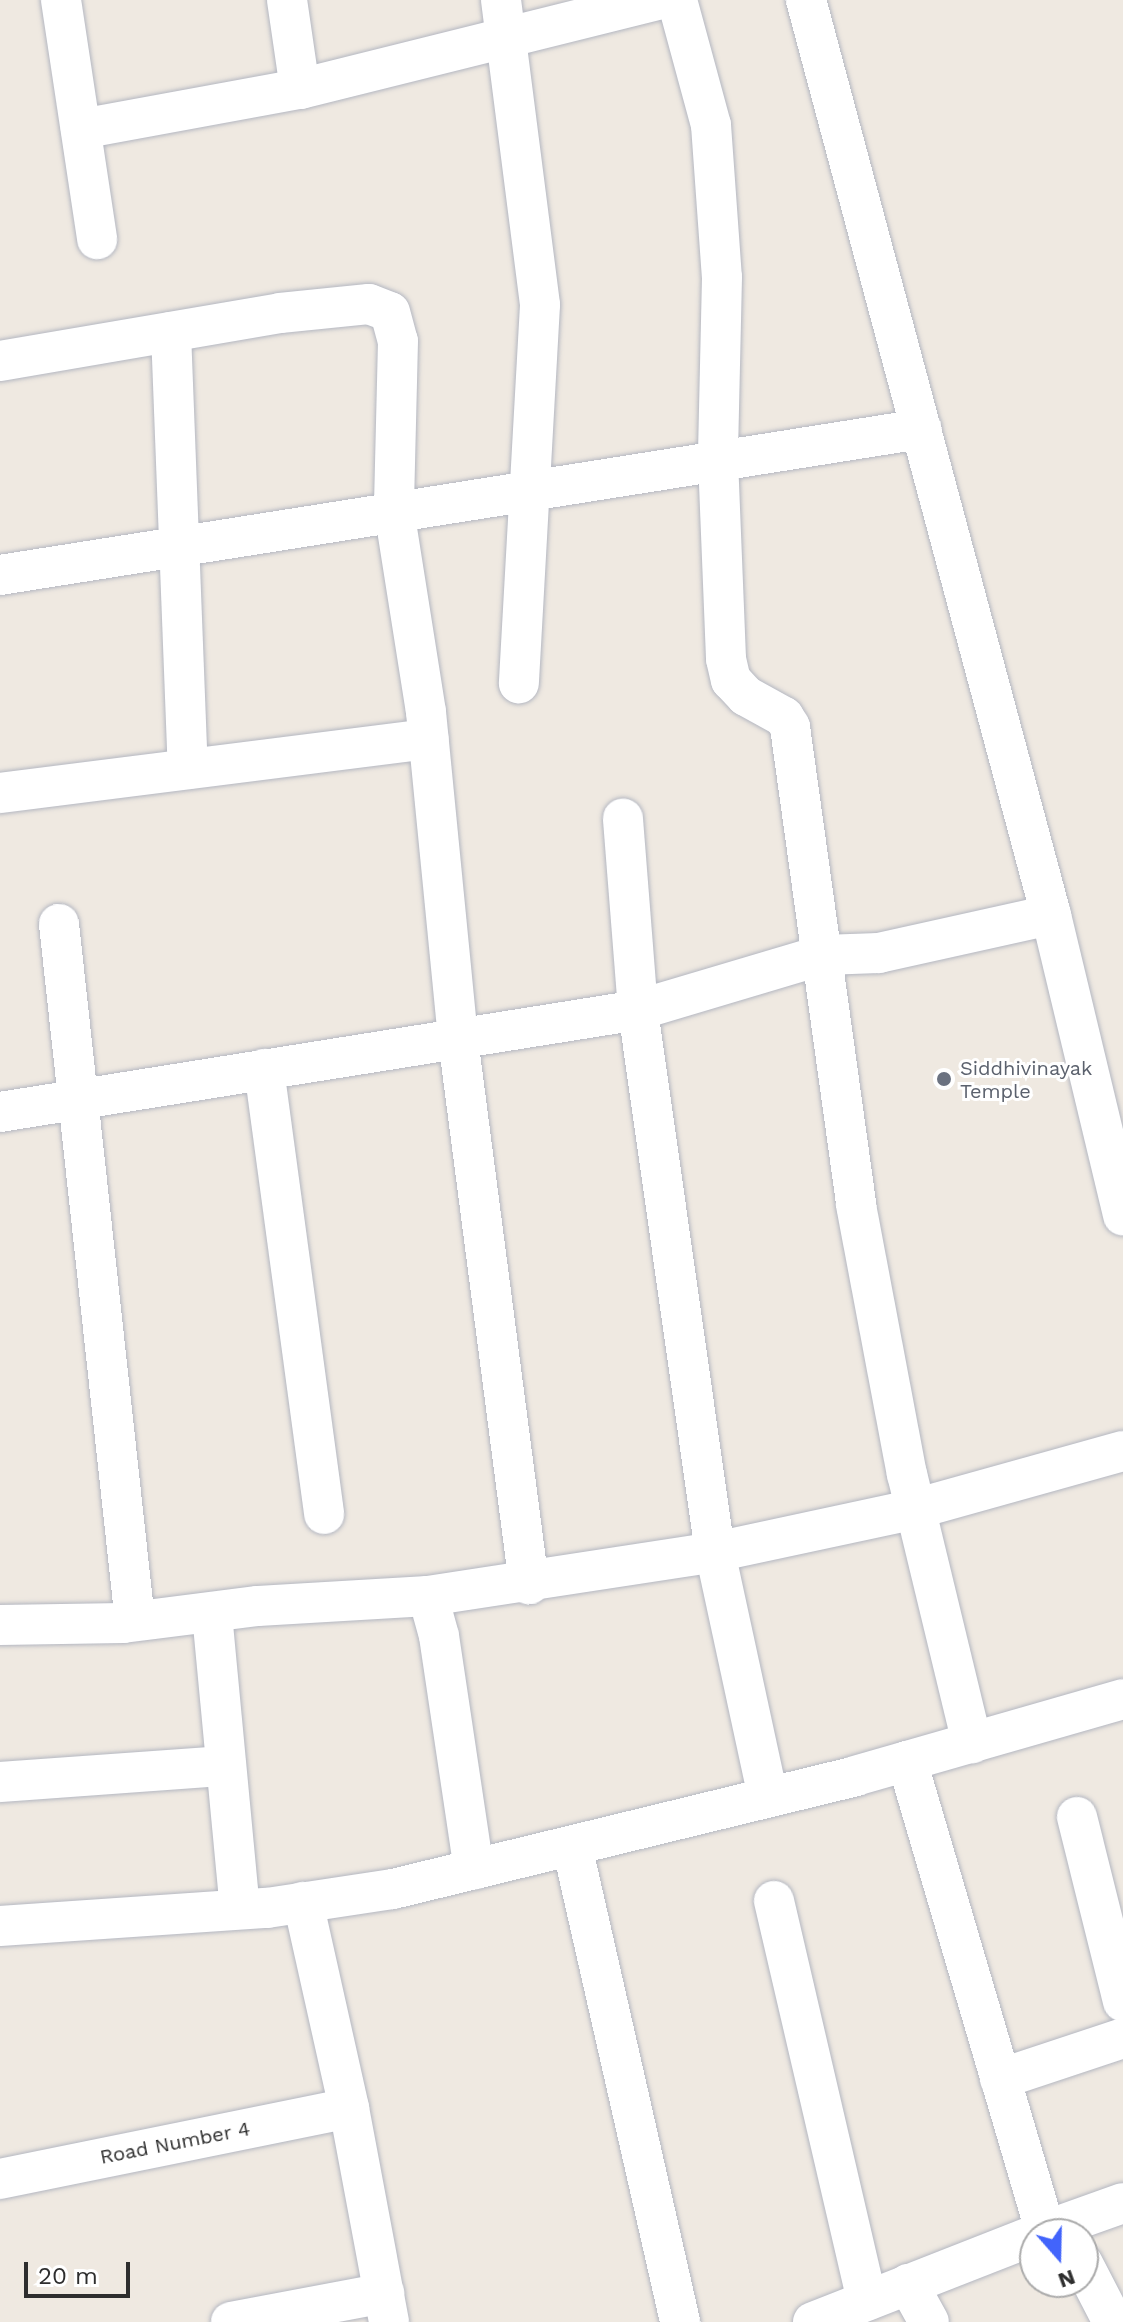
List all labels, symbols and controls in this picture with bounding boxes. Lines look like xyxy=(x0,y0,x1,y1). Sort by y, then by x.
place label: Siddhivinayak Temple xyxy=(960,1056,1092,1103)
marker: Siddhivinayak Temple xyxy=(935,1070,953,1088)
street label: Road Number 4 xyxy=(98,2117,252,2169)
north arrow xyxy=(1019,2218,1099,2298)
scale bar xyxy=(28,2246,134,2296)
text: 20 m xyxy=(38,2262,98,2290)
text: N xyxy=(1055,2265,1079,2294)

